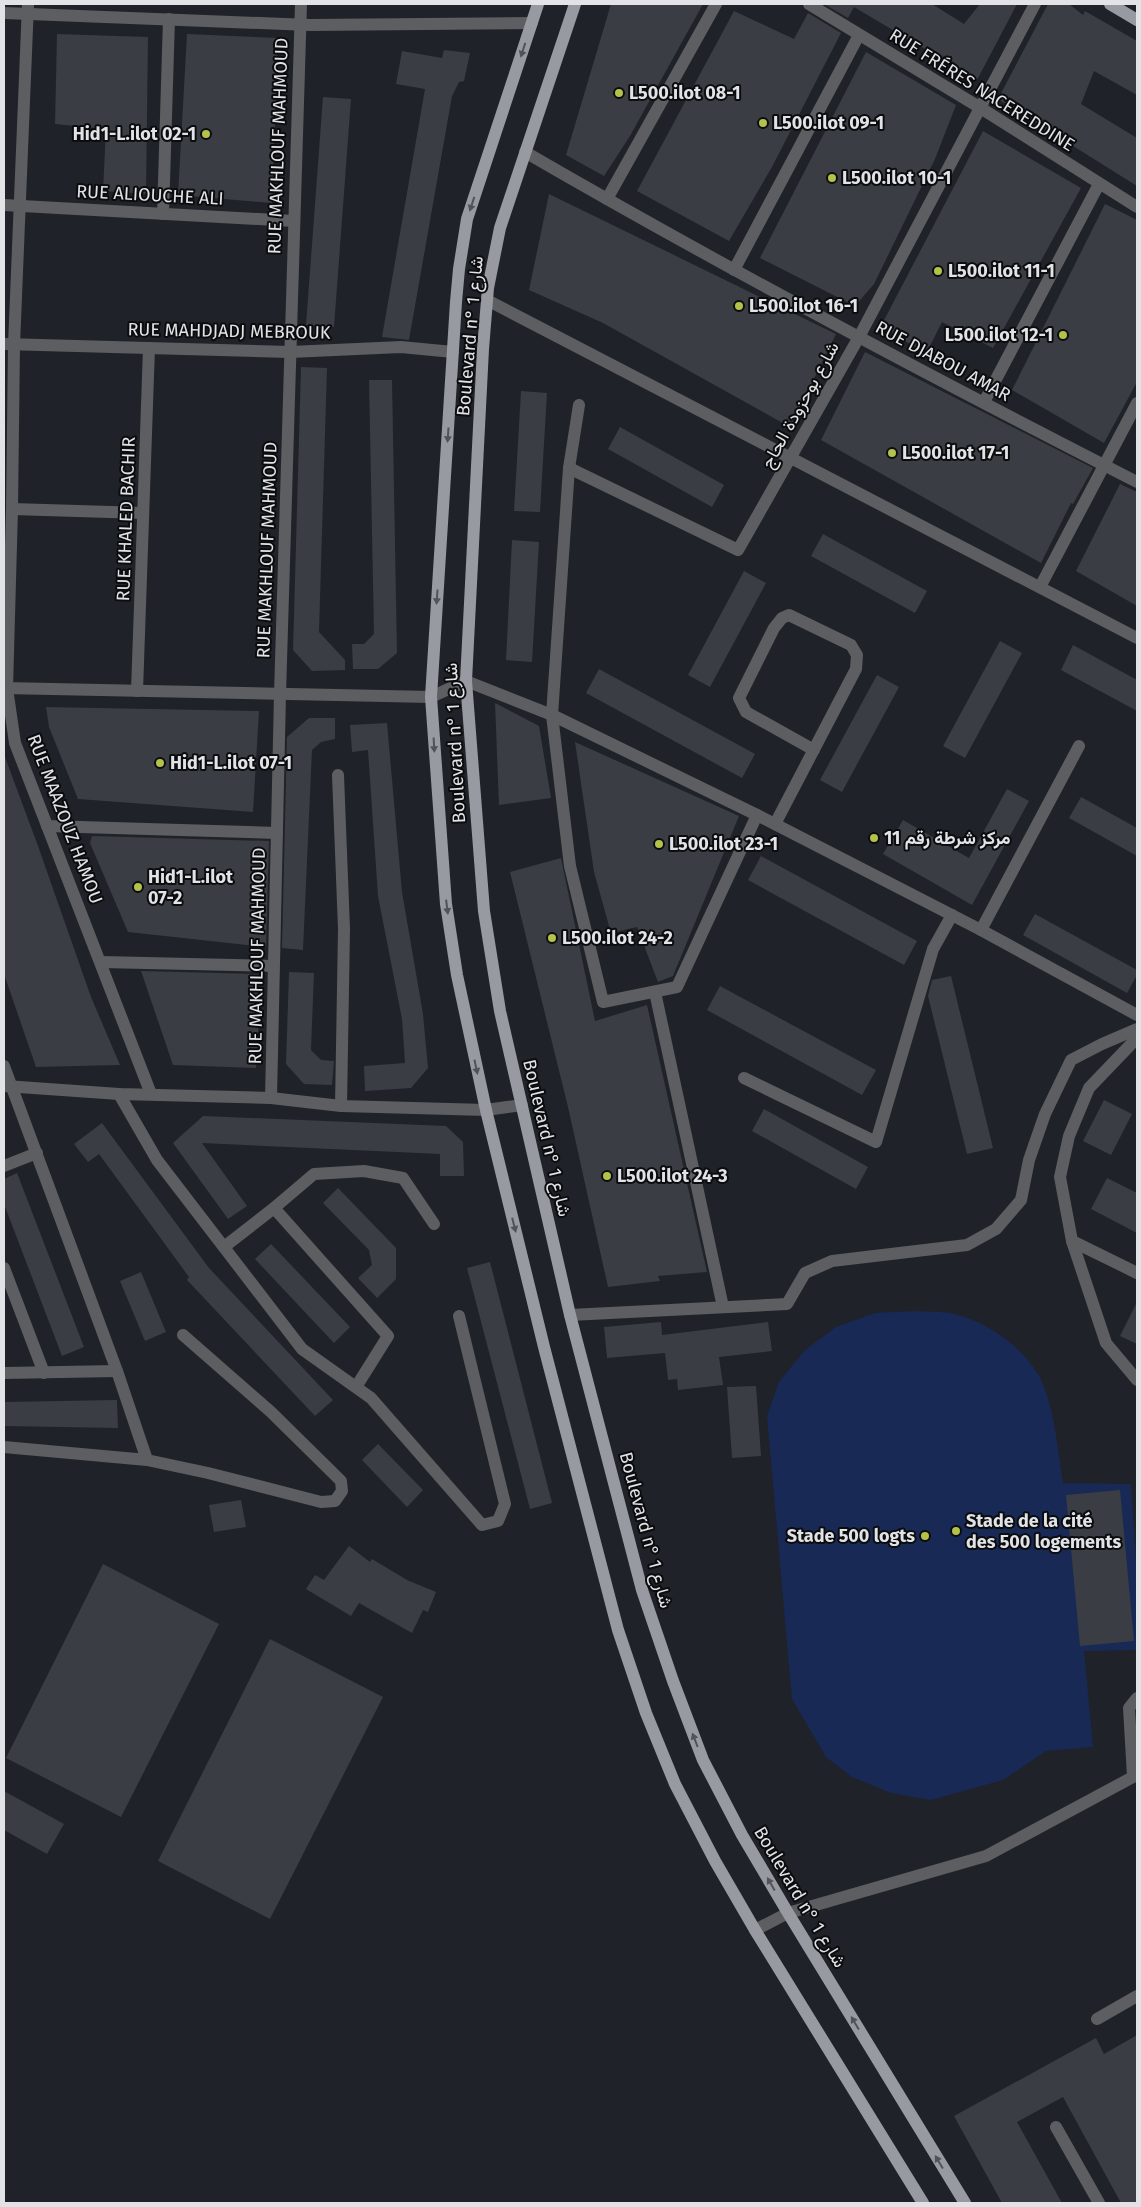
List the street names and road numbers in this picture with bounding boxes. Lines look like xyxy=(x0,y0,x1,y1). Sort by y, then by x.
street label: RUE FRÉRES NACEREDDINE xyxy=(885,23,1079,156)
street label: RUE MAKHLOUF MAHMOUD xyxy=(263,37,293,255)
street label: RUE ALIOUCHE ALI xyxy=(76,180,224,210)
street label: Boulevard n° شارع 1 xyxy=(452,255,489,417)
street label: RUE DJABOU AMAR xyxy=(872,316,1014,406)
street label: RUE MAHDJADJ MEBROUK xyxy=(127,318,331,344)
street label: شارع بوحزودة الحاج xyxy=(756,338,845,473)
street label: RUE KHALED BACHIR xyxy=(112,436,140,602)
street label: RUE MAKHLOUF MAHMOUD xyxy=(252,441,282,659)
street label: Boulevard n° شارع 1 xyxy=(440,662,471,824)
street label: RUE MAAZOUZ HAMOU xyxy=(23,731,107,907)
street label: RUE MAKHLOUF MAHMOUD xyxy=(244,847,270,1065)
street label: Boulevard n° شارع 1 xyxy=(517,1057,576,1219)
street label: Boulevard n° شارع 1 xyxy=(614,1450,677,1611)
street label: Boulevard n° شارع 1 xyxy=(748,1822,851,1972)

